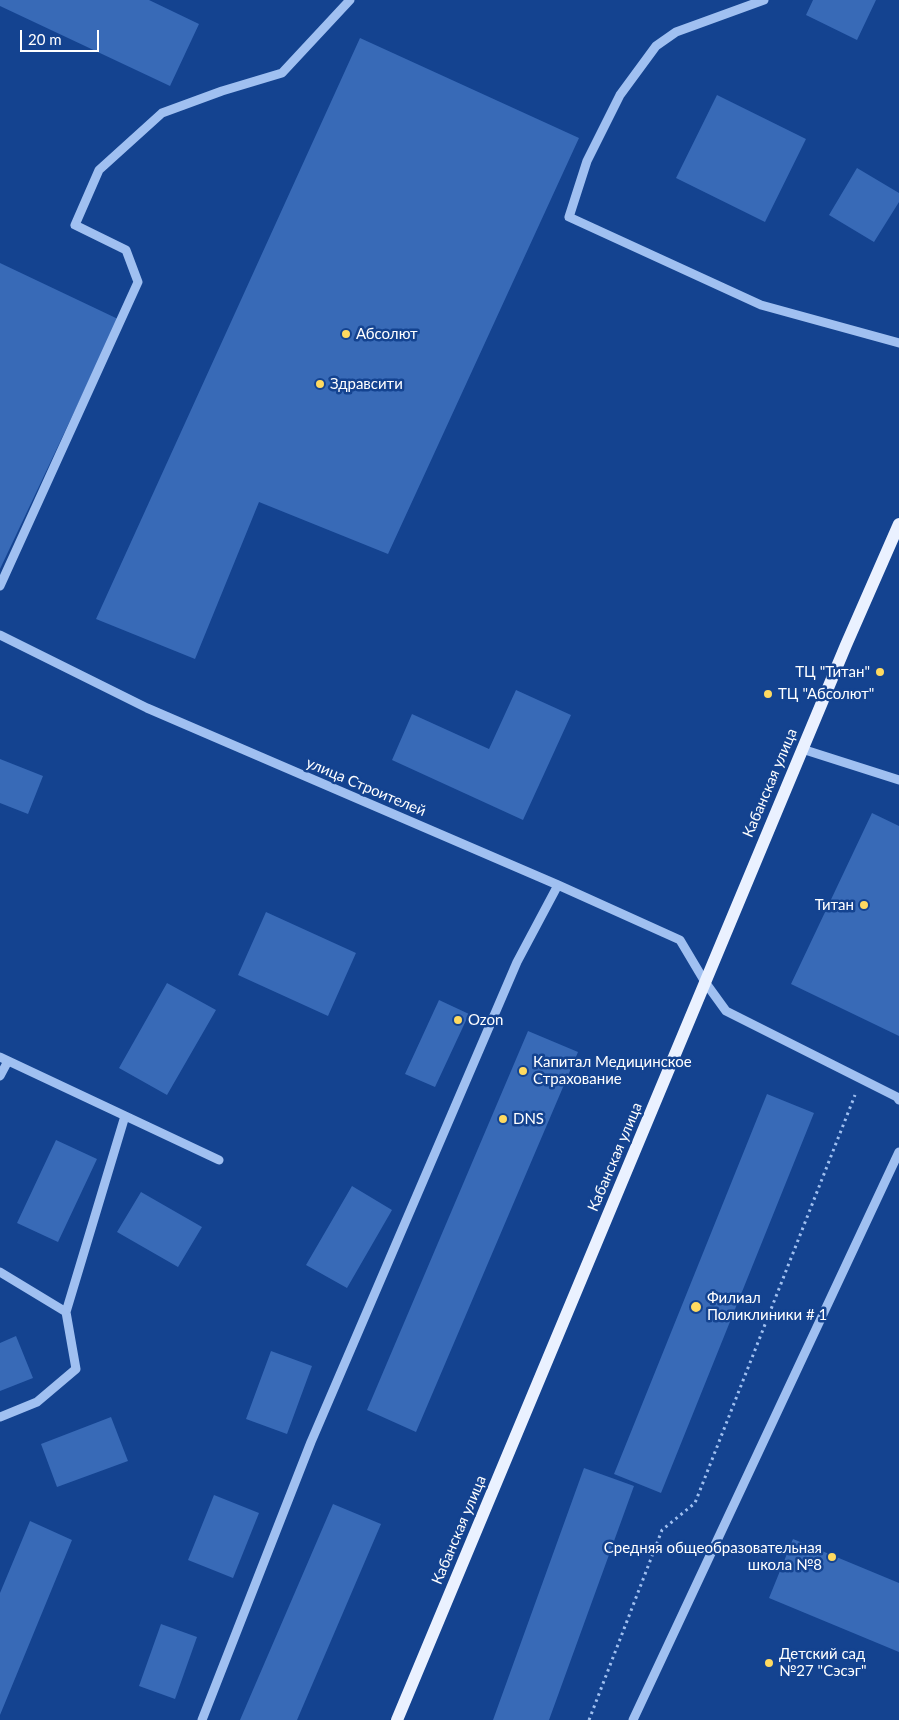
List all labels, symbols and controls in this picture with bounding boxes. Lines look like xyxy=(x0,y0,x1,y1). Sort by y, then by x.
scale bar xyxy=(22,20,101,52)
text: 20 m xyxy=(28,30,62,48)
place label: Абсолют xyxy=(356,325,418,343)
marker: Абсолют xyxy=(340,328,352,340)
place label: Здравсити xyxy=(330,375,403,393)
marker: Здравсити xyxy=(314,378,326,390)
place label: ТЦ "Титан" xyxy=(795,663,870,681)
marker: ТЦ "Титан" xyxy=(874,666,886,678)
place label: ТЦ "Абсолют" xyxy=(778,685,874,703)
marker: ТЦ "Абсолют" xyxy=(762,688,774,700)
street label: Кабанская улица xyxy=(739,726,801,840)
street label: улица Строителей xyxy=(303,754,429,820)
place label: Титан xyxy=(815,896,854,914)
marker: Титан xyxy=(858,899,870,911)
place label: Ozon xyxy=(468,1011,503,1029)
marker: Ozon xyxy=(452,1014,464,1026)
place label: Капитал Медицинское Страхование xyxy=(533,1053,692,1088)
marker: Капитал Медицинское Страхование xyxy=(517,1065,529,1077)
street label: Кабанская улица xyxy=(584,1100,646,1214)
place label: DNS xyxy=(513,1110,544,1128)
marker: DNS xyxy=(497,1113,509,1125)
place label: Филиал Поликлиники # 1 xyxy=(707,1289,827,1324)
marker: Филиал Поликлиники # 1 xyxy=(689,1300,703,1314)
street label: Кабанская улица xyxy=(428,1473,490,1587)
place label: Средняя общеобразовательная школа №8 xyxy=(604,1539,822,1574)
marker: Средняя общеобразовательная школа №8 xyxy=(826,1551,838,1563)
place label: Детский сад №27 "Сэсэг" xyxy=(779,1645,867,1680)
marker: Детский сад №27 "Сэсэг" xyxy=(763,1657,775,1669)

